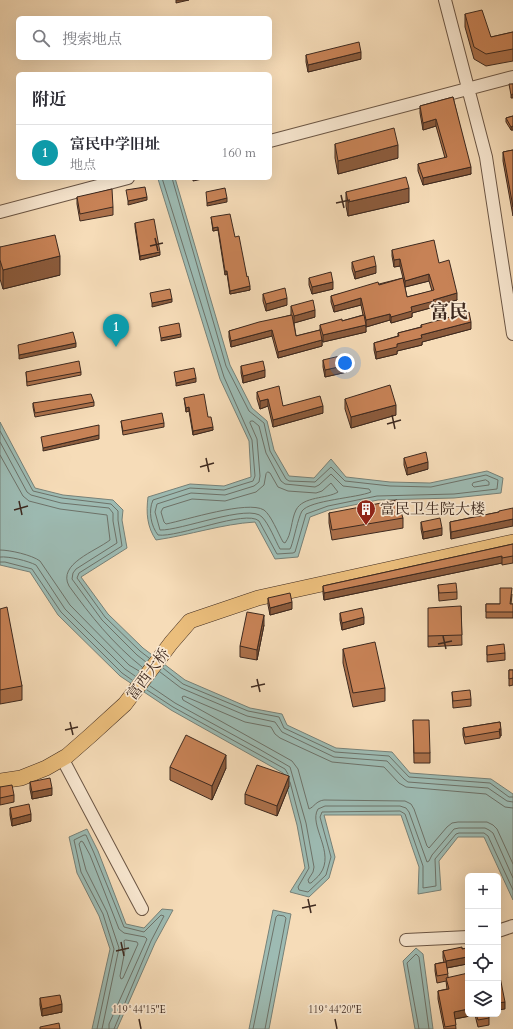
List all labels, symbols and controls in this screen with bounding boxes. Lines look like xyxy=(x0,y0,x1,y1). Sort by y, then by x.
search box xyxy=(16,16,272,60)
icon: search xyxy=(30,27,52,49)
text: 搜索地点 xyxy=(62,29,122,49)
text: 附近 xyxy=(32,88,66,111)
text: 富民中学旧址 xyxy=(70,134,160,154)
text: 1 xyxy=(42,144,48,162)
text: 160 m xyxy=(222,144,256,162)
text: 地点 xyxy=(70,156,96,174)
district label: 富民 xyxy=(430,299,468,325)
pin: 1 xyxy=(103,314,129,347)
your location xyxy=(335,353,355,373)
building icon: 富民卫生院大楼 xyxy=(355,498,377,526)
place label: 富民卫生院大楼 xyxy=(380,499,485,519)
street label: 富西大桥 xyxy=(122,644,174,704)
map controls xyxy=(465,873,501,1017)
button: + xyxy=(465,873,501,909)
button: − xyxy=(465,909,501,945)
button: locate xyxy=(465,945,501,981)
button: layers xyxy=(465,981,501,1017)
text: 119°44'15"E xyxy=(112,1003,166,1017)
text: 119°44'20"E xyxy=(308,1003,362,1017)

